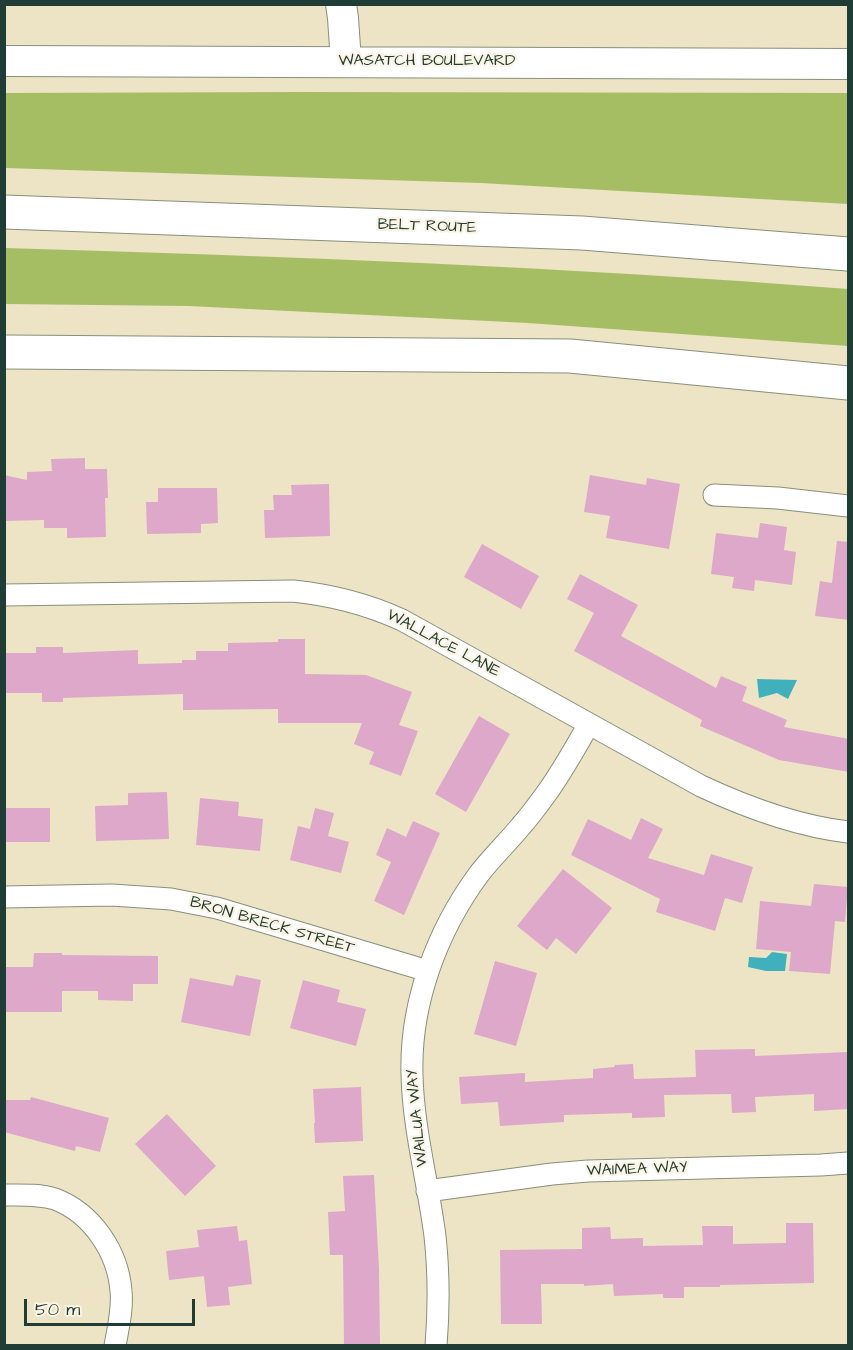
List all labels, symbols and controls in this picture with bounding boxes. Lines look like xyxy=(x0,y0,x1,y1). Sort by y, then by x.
street label: WASATCH BOULEVARD xyxy=(339,52,515,72)
street label: BELT ROUTE xyxy=(377,216,477,238)
street label: WALLACE LANE xyxy=(383,606,503,682)
street label: BRON BRECK STREET xyxy=(188,893,356,959)
street label: WAILUA WAY xyxy=(403,1068,433,1168)
street label: WAIMEA WAY xyxy=(586,1159,688,1181)
scale bar xyxy=(27,1287,198,1325)
text: 50 m xyxy=(35,1297,80,1322)

